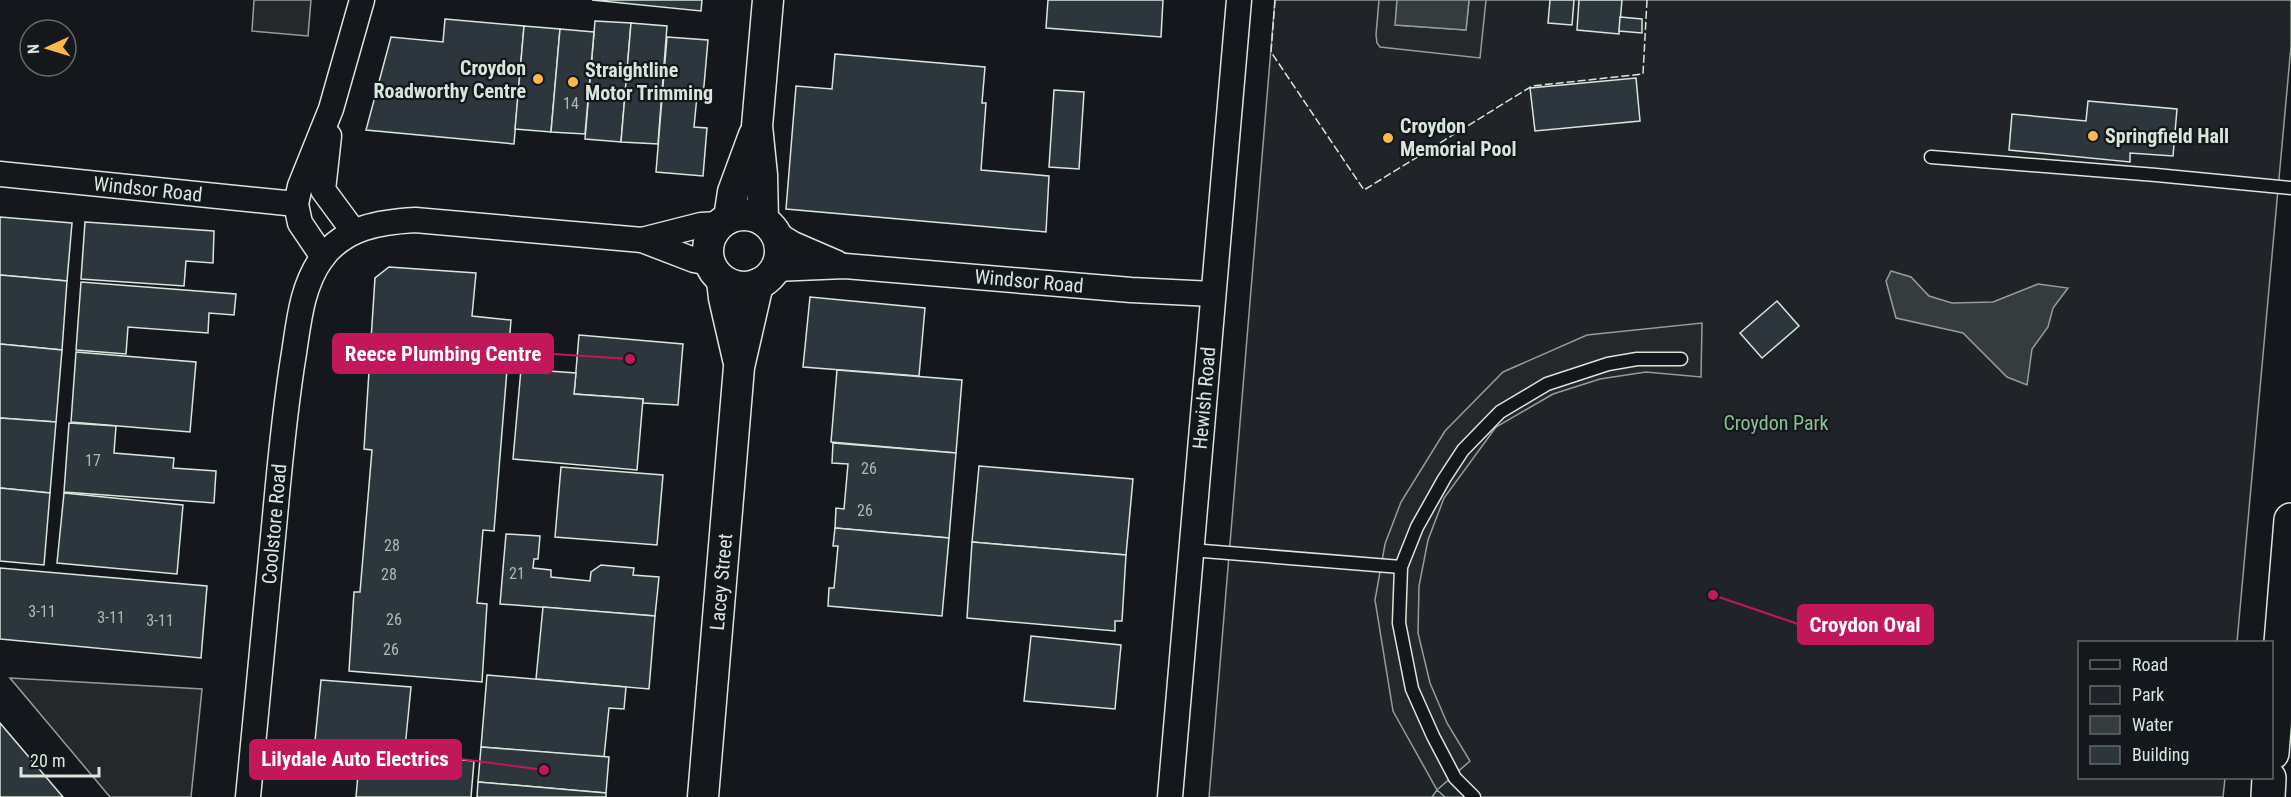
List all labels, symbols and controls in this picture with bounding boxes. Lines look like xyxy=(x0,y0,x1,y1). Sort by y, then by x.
north arrow xyxy=(18,18,78,78)
text: N xyxy=(24,43,43,55)
place label: Croydon Roadworthy Centre xyxy=(373,56,526,103)
place label: Straightline Motor Trimming xyxy=(585,58,713,105)
marker: Croydon Roadworthy Centre xyxy=(531,72,545,86)
marker: Straightline Motor Trimming xyxy=(566,75,580,89)
house number: 14 xyxy=(563,94,579,113)
place label: Croydon Memorial Pool xyxy=(1400,114,1516,161)
place label: Springfield Hall xyxy=(2105,124,2229,148)
marker: Springfield Hall xyxy=(2086,129,2100,143)
marker: Croydon Memorial Pool xyxy=(1381,131,1395,145)
street label: Windsor Road xyxy=(92,171,204,207)
street label: Windsor Road xyxy=(973,264,1085,298)
callout: Reece Plumbing Centre xyxy=(333,334,553,373)
text: Reece Plumbing Centre xyxy=(345,342,541,366)
street label: Hewish Road xyxy=(1188,346,1220,450)
park label: Croydon Park xyxy=(1723,411,1829,435)
house number: 17 xyxy=(85,451,101,470)
house number: 26 xyxy=(861,459,877,478)
street label: Coolstore Road xyxy=(257,463,291,585)
house number: 26 xyxy=(857,501,873,520)
street label: Lacey Street xyxy=(705,532,737,632)
house number: 28 xyxy=(384,536,400,555)
house number: 21 xyxy=(509,564,525,583)
house number: 28 xyxy=(381,565,397,584)
house number: 3-11 xyxy=(28,602,56,621)
callout: Croydon Oval xyxy=(1798,605,1933,644)
house number: 3-11 xyxy=(97,608,125,627)
house number: 26 xyxy=(386,610,402,629)
house number: 3-11 xyxy=(146,611,174,630)
text: Croydon Oval xyxy=(1809,613,1921,637)
house number: 26 xyxy=(383,640,399,659)
legend xyxy=(2078,641,2273,779)
text: Road xyxy=(2132,654,2168,675)
text: Park xyxy=(2132,684,2164,705)
text: Water xyxy=(2132,714,2174,735)
scale bar xyxy=(21,740,99,778)
callout: Lilydale Auto Electrics xyxy=(250,740,461,779)
text: Building xyxy=(2132,744,2189,765)
text: Lilydale Auto Electrics xyxy=(261,747,449,771)
text: 20 m xyxy=(30,750,65,771)

